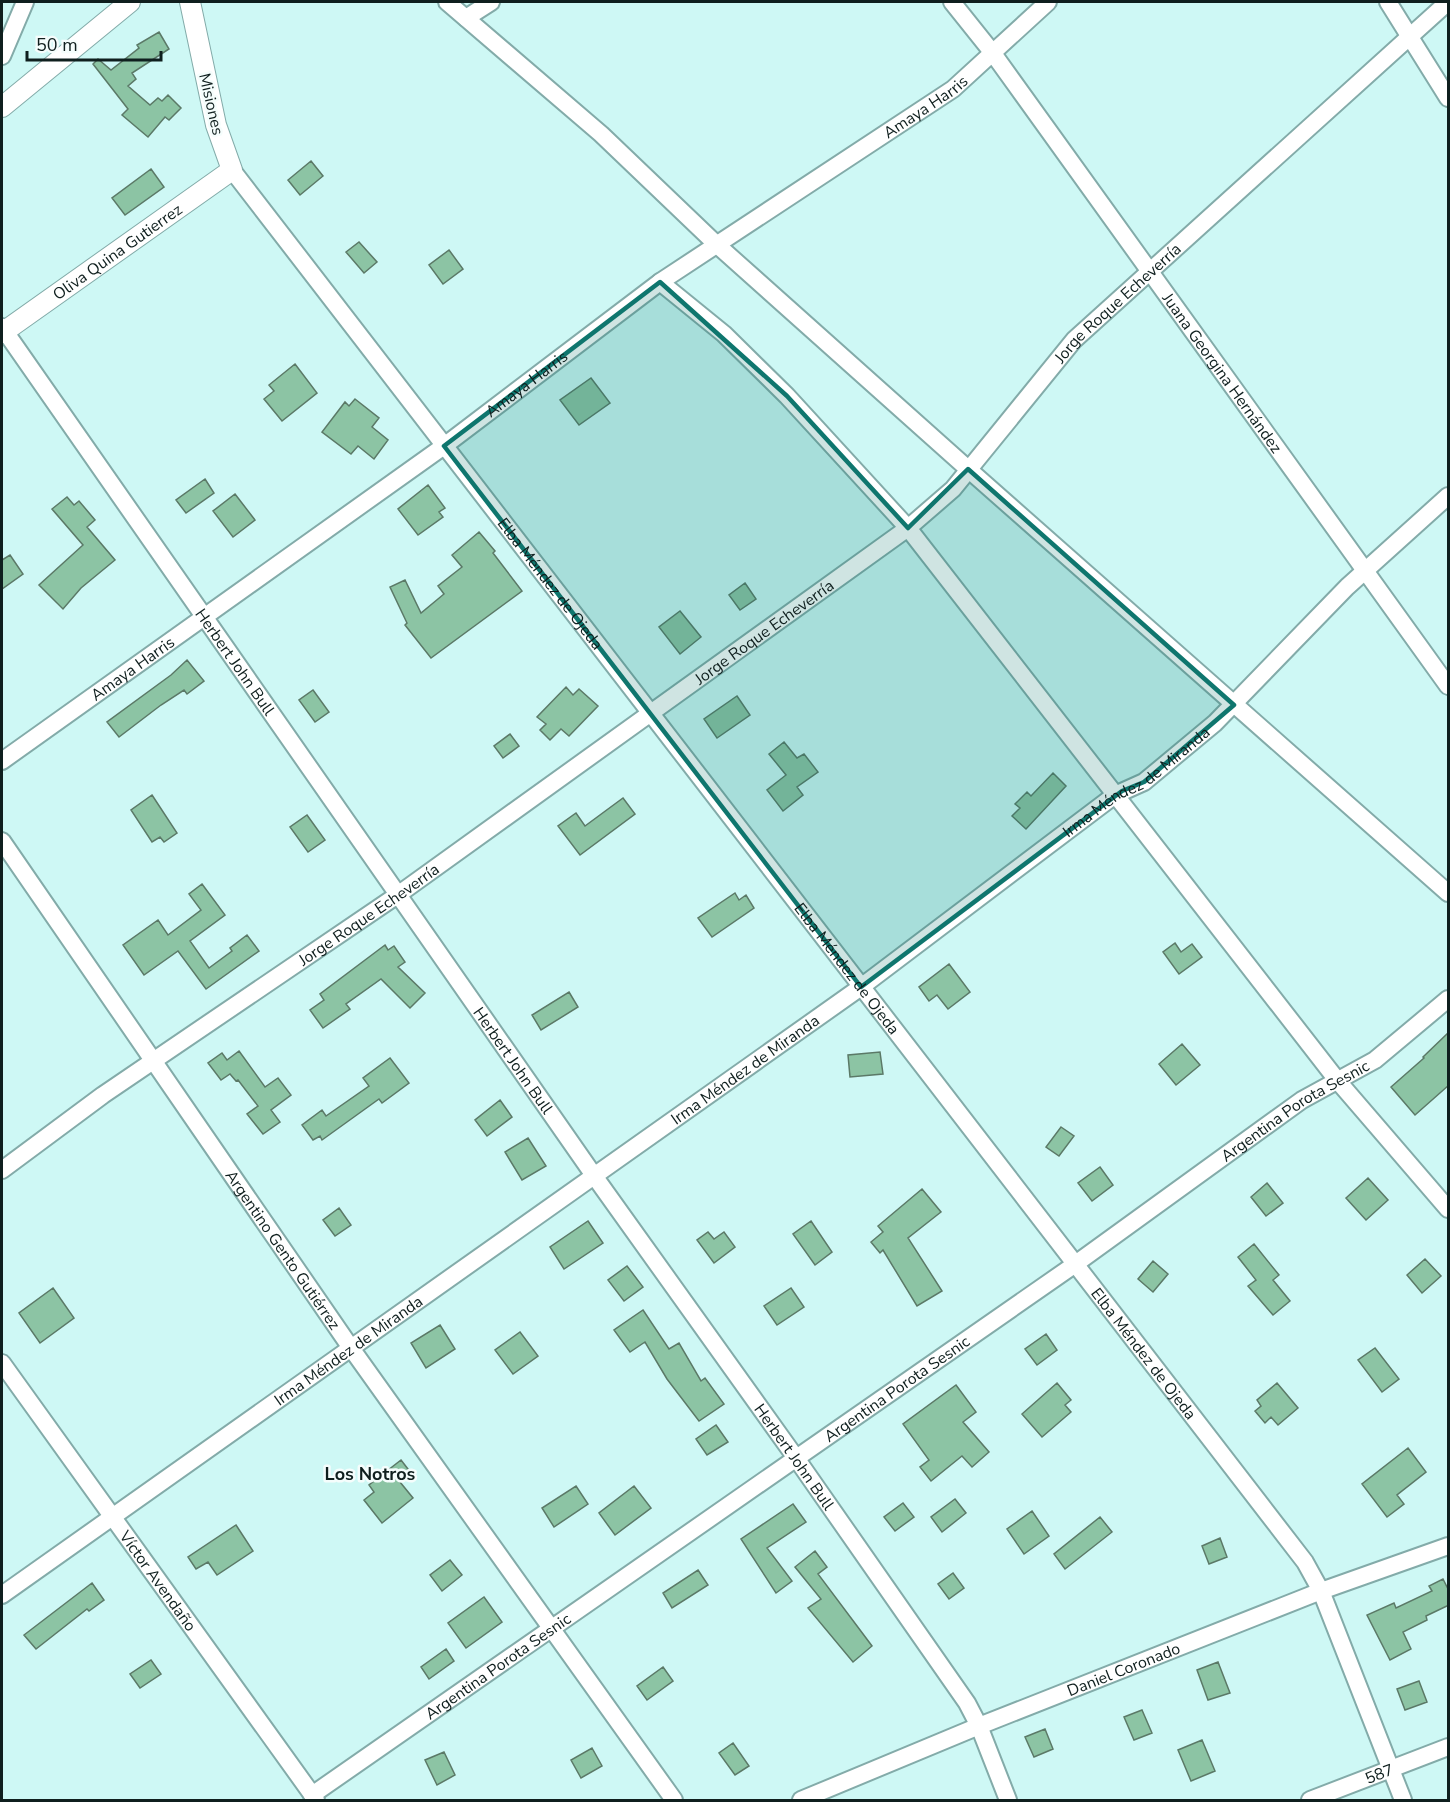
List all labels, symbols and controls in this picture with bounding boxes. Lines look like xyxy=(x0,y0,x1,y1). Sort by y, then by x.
scale bar xyxy=(27,24,160,62)
text: 50 m xyxy=(36,33,78,57)
street label: Misiones xyxy=(193,71,229,137)
street label: Amaya Harris xyxy=(879,71,973,144)
street label: Oliva Quina Gutierrez xyxy=(48,199,187,306)
street label: Jorge Roque Echeverría xyxy=(1049,238,1186,369)
street label: Juana Georgina Hernández xyxy=(1156,288,1287,458)
street label: Amaya Harris xyxy=(481,346,573,423)
street label: Elba Méndez de Ojeda xyxy=(492,514,608,655)
street label: Jorge Roque Echeverría xyxy=(690,575,839,691)
street label: Herbert John Bull xyxy=(190,604,280,720)
street label: Amaya Harris xyxy=(87,632,179,706)
street label: Irma Méndez de Miranda xyxy=(1058,722,1215,843)
street label: Jorge Roque Echeverría xyxy=(293,859,444,972)
street label: Elba Méndez de Ojeda xyxy=(789,898,904,1039)
street label: Herbert John Bull xyxy=(468,1003,558,1119)
street label: Irma Méndez de Miranda xyxy=(667,1010,824,1130)
street label: Argentina Porota Sesnic xyxy=(1217,1055,1374,1167)
street label: Argentino Gento Gutiérrez xyxy=(220,1166,345,1334)
street label: Elba Méndez de Ojeda xyxy=(1085,1283,1201,1424)
street label: Irma Méndez de Miranda xyxy=(270,1291,427,1411)
street label: Argentina Porota Sesnic xyxy=(820,1331,975,1448)
street label: Herbert John Bull xyxy=(749,1399,839,1515)
district label: Los Notros xyxy=(325,1462,416,1486)
street label: Víctor Avendaño xyxy=(113,1526,201,1636)
street label: Argentina Porota Sesnic xyxy=(421,1608,576,1725)
street label: Daniel Coronado xyxy=(1064,1638,1184,1702)
street label: 587 xyxy=(1362,1759,1397,1790)

